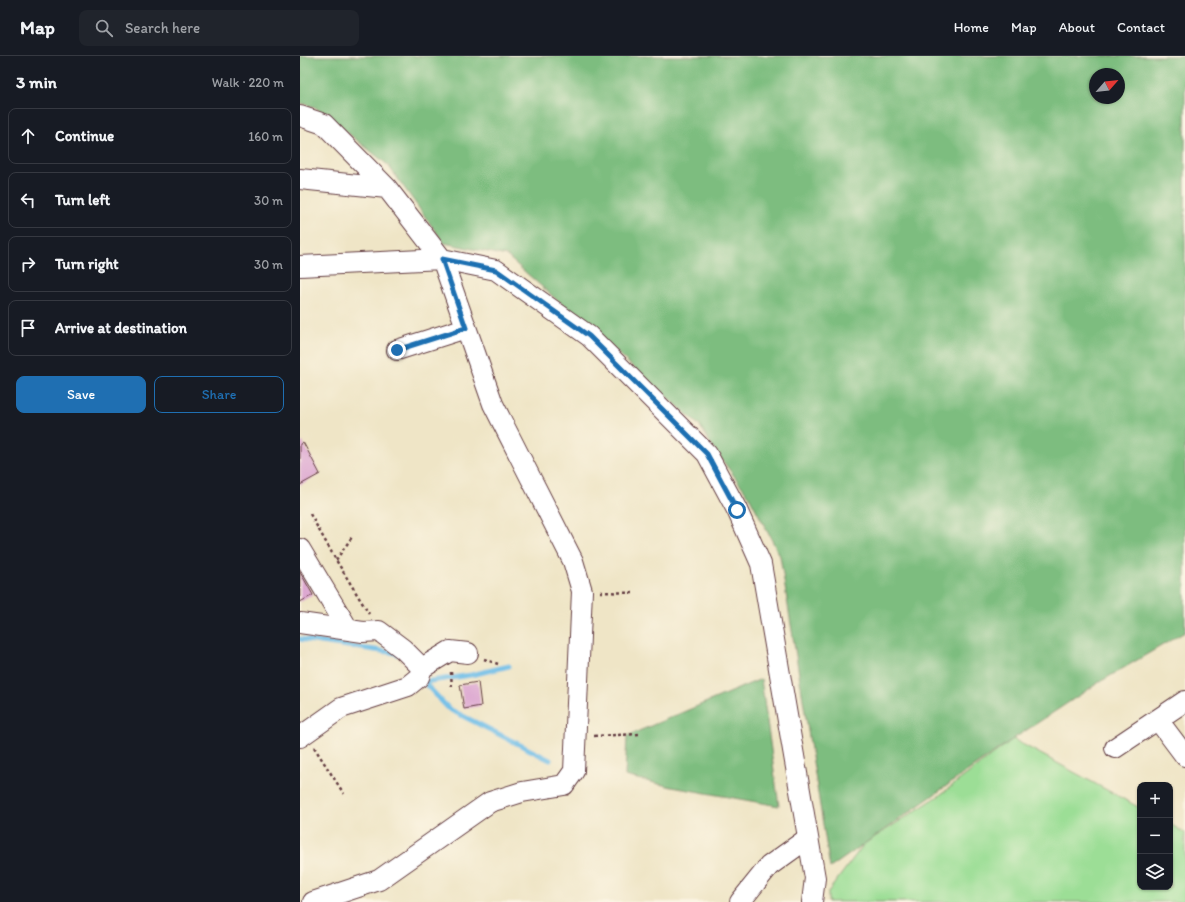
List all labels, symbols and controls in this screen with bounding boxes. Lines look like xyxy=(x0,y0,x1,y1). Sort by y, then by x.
search box xyxy=(79,10,359,46)
text: Map xyxy=(20,16,55,39)
icon: search xyxy=(93,17,115,39)
text: Search here xyxy=(125,19,200,37)
text: Home xyxy=(954,19,989,36)
text: Map xyxy=(1011,19,1037,36)
text: About xyxy=(1059,19,1095,36)
text: Contact xyxy=(1117,19,1165,36)
north arrow xyxy=(1089,68,1125,104)
text: 3 min xyxy=(16,72,57,92)
text: Walk · 220 m xyxy=(212,75,284,90)
icon: ahead xyxy=(17,125,39,147)
text: Continue xyxy=(55,127,114,145)
text: 160 m xyxy=(248,129,283,144)
icon: left xyxy=(17,189,39,211)
text: Turn left xyxy=(55,191,110,209)
text: 30 m xyxy=(254,193,283,208)
icon: right xyxy=(17,253,39,275)
text: Turn right xyxy=(55,255,119,273)
text: 30 m xyxy=(254,257,283,272)
icon: arrive xyxy=(17,317,39,339)
text: Arrive at destination xyxy=(55,319,187,337)
route end xyxy=(388,341,406,359)
button: Save xyxy=(16,376,146,413)
button: Share xyxy=(154,376,284,413)
route start xyxy=(728,501,746,519)
map controls xyxy=(1137,782,1173,890)
button: + xyxy=(1137,782,1173,818)
button: − xyxy=(1137,818,1173,854)
button: layers xyxy=(1137,854,1173,890)

